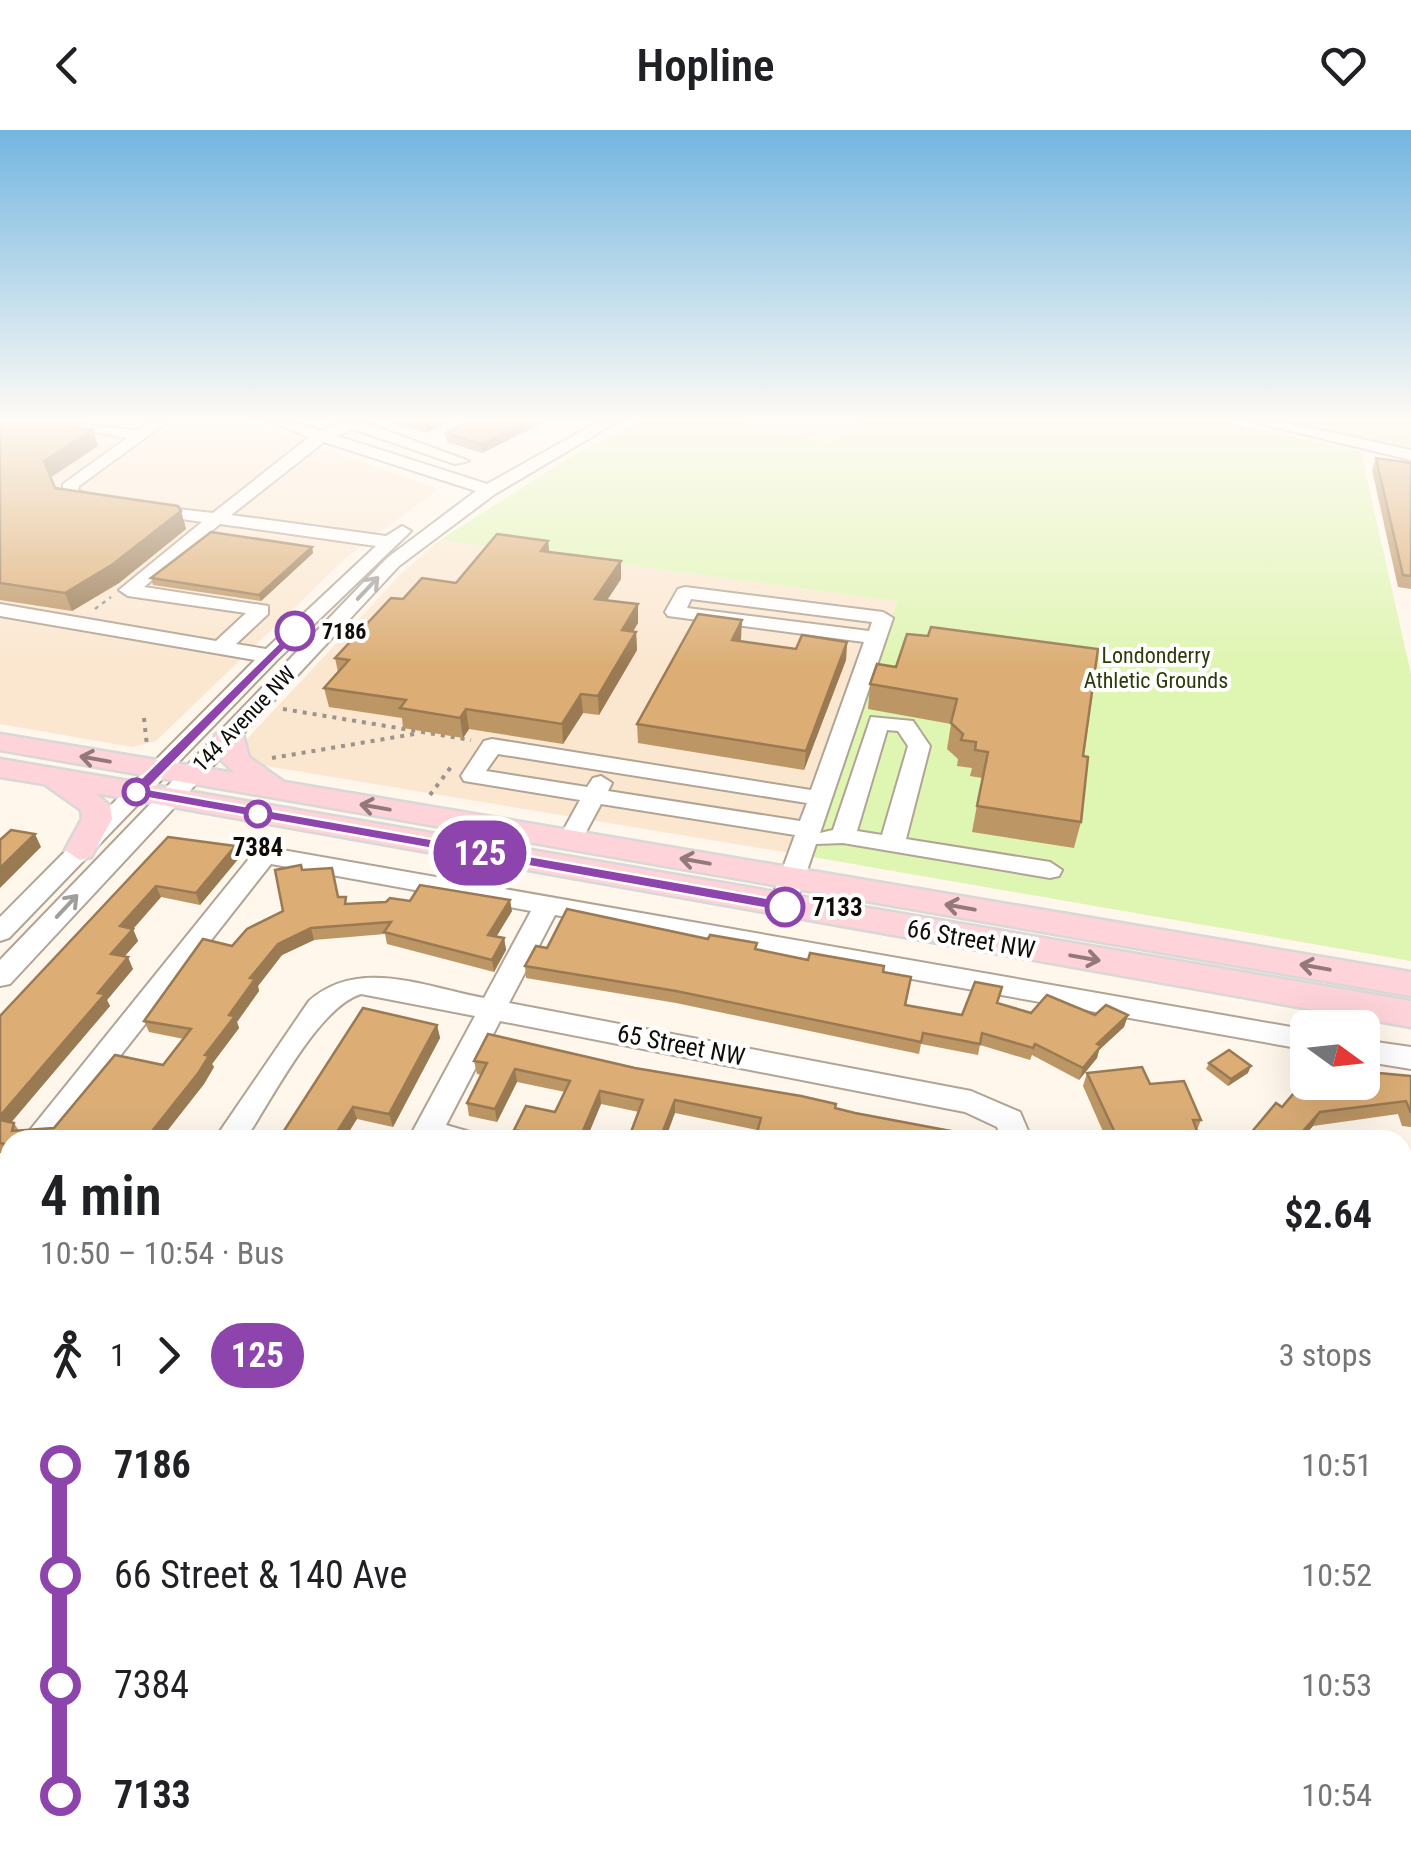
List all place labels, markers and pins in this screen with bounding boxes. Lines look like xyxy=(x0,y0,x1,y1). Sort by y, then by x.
marker: 7186 xyxy=(276,612,314,650)
place label: 7186 xyxy=(322,619,366,644)
unlabelled marker xyxy=(123,779,149,805)
marker: 7384 xyxy=(245,801,271,827)
place label: 7384 xyxy=(233,833,283,862)
marker: 7133 xyxy=(766,888,804,926)
place label: 7133 xyxy=(812,893,863,922)

